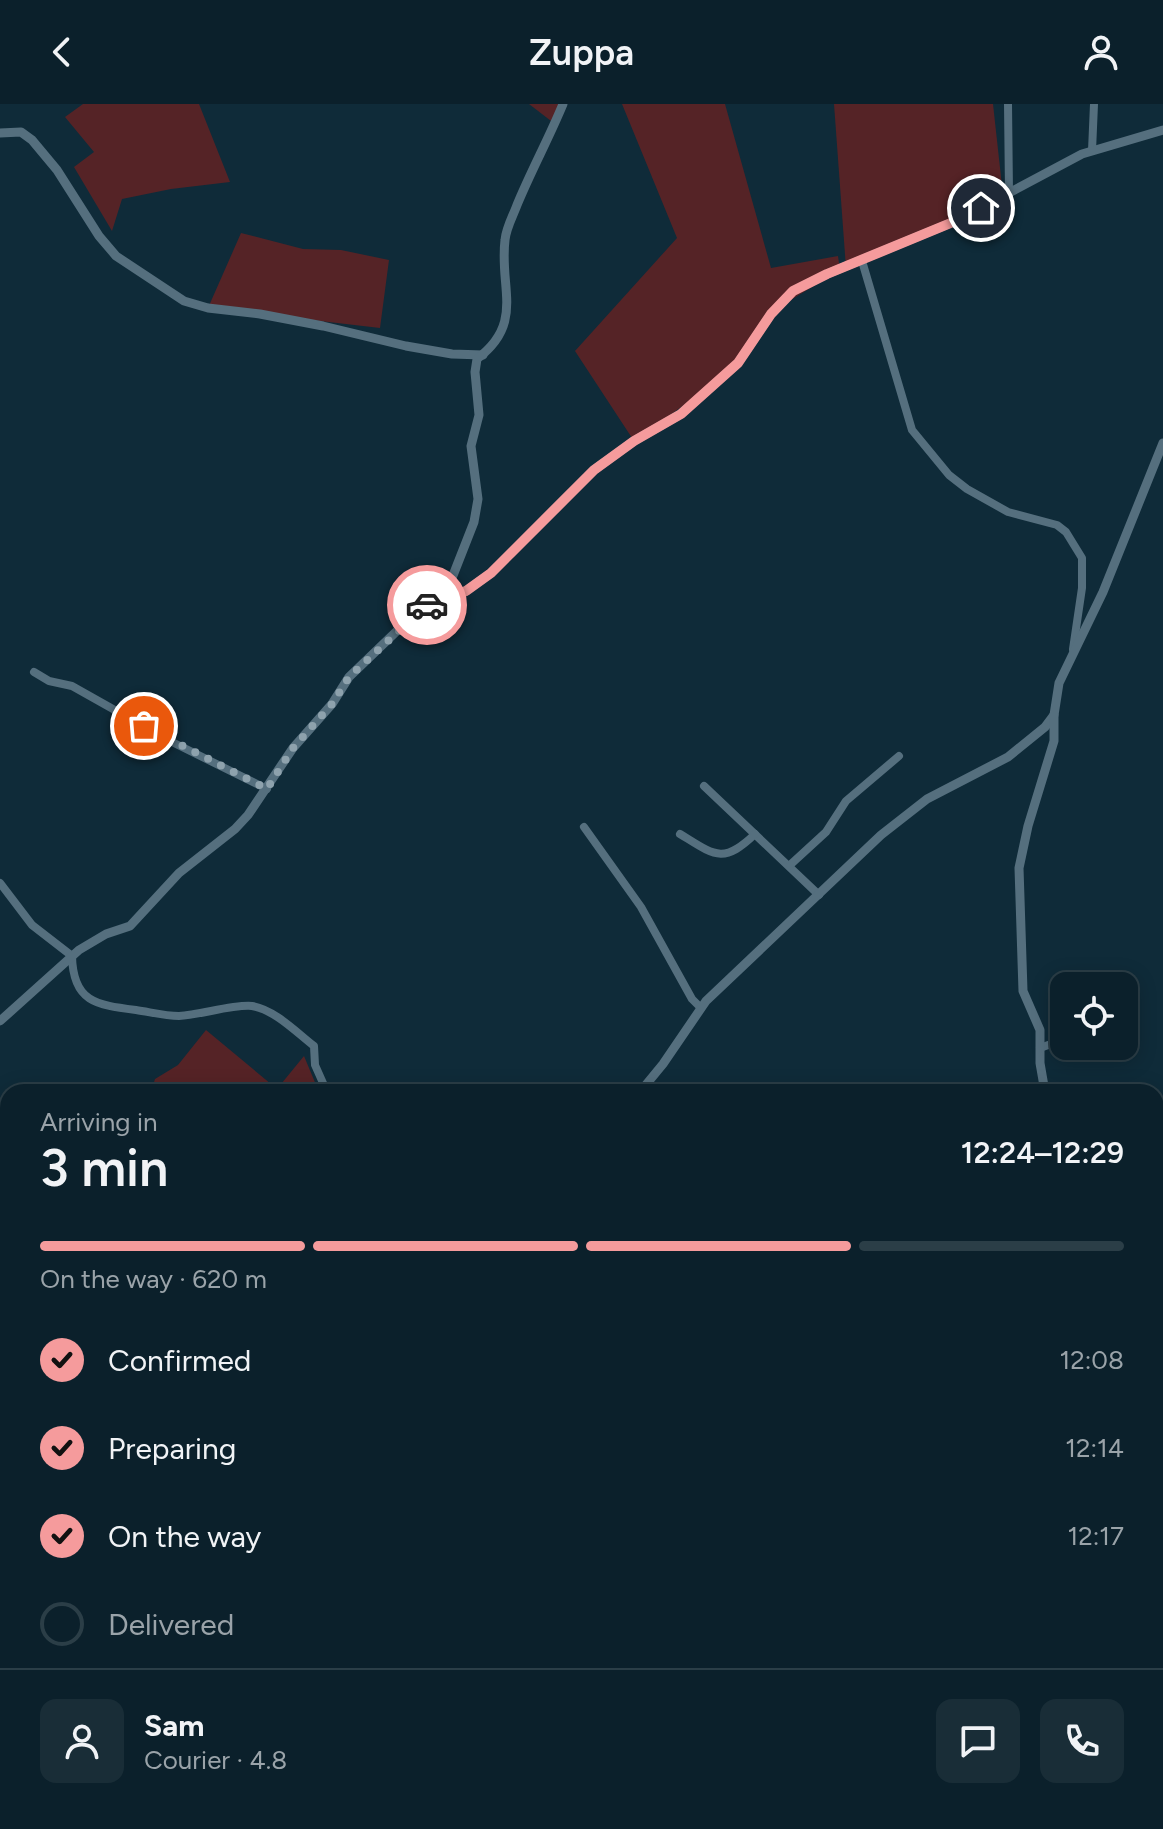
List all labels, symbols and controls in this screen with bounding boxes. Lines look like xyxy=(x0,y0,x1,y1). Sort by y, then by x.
icon: back xyxy=(40,30,84,74)
icon: person xyxy=(1079,30,1123,74)
text: Zuppa xyxy=(529,31,634,74)
pin xyxy=(947,174,1015,242)
icon: home xyxy=(959,186,1003,230)
courier xyxy=(387,565,467,645)
icon: car xyxy=(405,583,449,627)
pin xyxy=(110,692,178,760)
icon: bag xyxy=(122,704,166,748)
map controls xyxy=(1050,972,1138,1060)
button: locate xyxy=(1050,972,1138,1060)
text: Arriving in xyxy=(40,1106,158,1138)
text: 12:24–12:29 xyxy=(961,1134,1124,1171)
text: 3 min xyxy=(40,1137,168,1199)
text: On the way · 620 m xyxy=(40,1263,267,1295)
icon: check xyxy=(40,1338,84,1382)
text: Confirmed xyxy=(108,1342,251,1379)
text: 12:08 xyxy=(1060,1344,1124,1376)
icon: check xyxy=(40,1426,84,1470)
text: Preparing xyxy=(108,1430,236,1467)
text: 12:14 xyxy=(1065,1432,1124,1464)
icon: check xyxy=(40,1514,84,1558)
text: On the way xyxy=(108,1518,261,1555)
text: 12:17 xyxy=(1067,1520,1124,1552)
text: Delivered xyxy=(108,1606,234,1643)
button: person xyxy=(40,1699,124,1783)
button: chat xyxy=(936,1699,1020,1783)
button: phone xyxy=(1040,1699,1124,1783)
text: Sam xyxy=(144,1707,204,1744)
text: Courier · 4.8 xyxy=(144,1744,287,1776)

